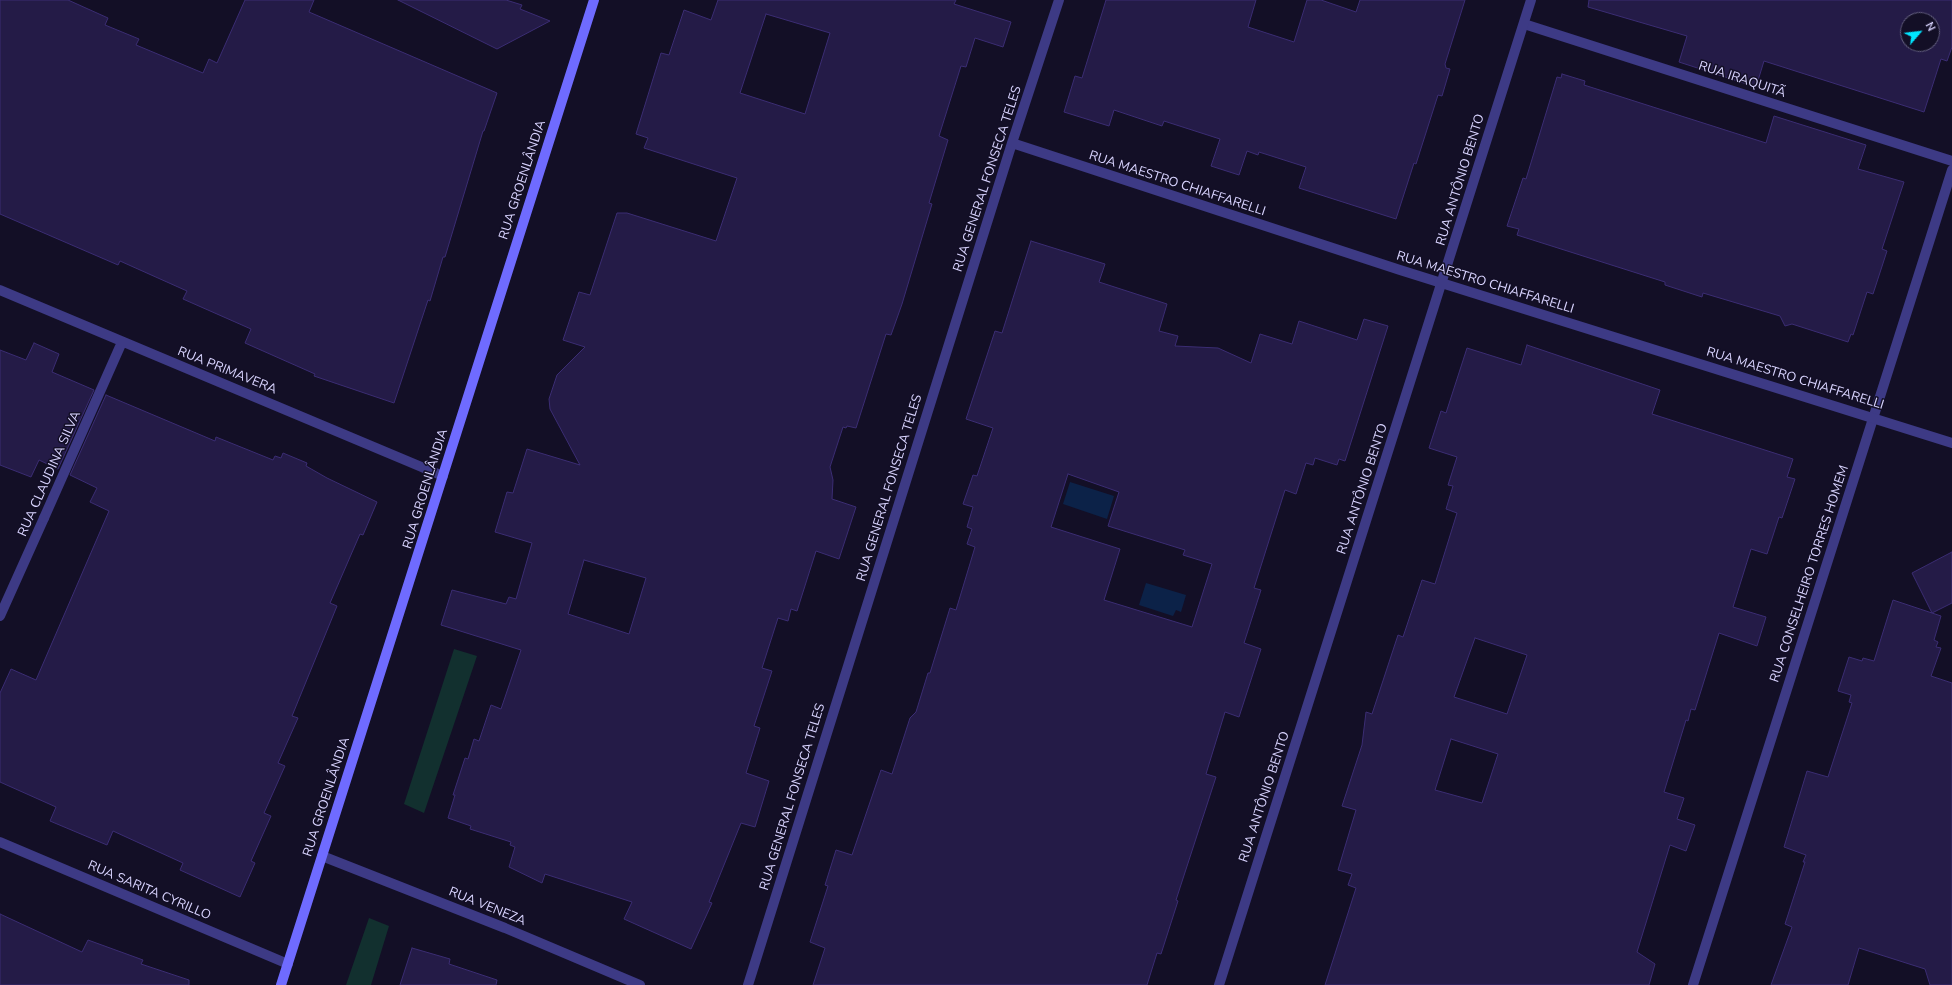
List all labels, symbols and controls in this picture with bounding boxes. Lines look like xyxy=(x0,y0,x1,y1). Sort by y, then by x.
north arrow xyxy=(1900,12,1940,52)
text: N xyxy=(1922,19,1939,34)
street label: RUA IRAQUITÃ xyxy=(1696,58,1788,102)
street label: RUA GENERAL FONSECA TELES xyxy=(950,84,1026,274)
street label: RUA ANTÔNIO BENTO xyxy=(1434,112,1488,248)
street label: RUA GROENLÂNDIA xyxy=(496,118,550,242)
street label: RUA MAESTRO CHIAFFARELLI xyxy=(1087,148,1267,220)
street label: RUA MAESTRO CHIAFFARELLI xyxy=(1394,249,1576,317)
street label: RUA PRIMAVERA xyxy=(175,344,279,398)
street label: RUA MAESTRO CHIAFFARELLI xyxy=(1704,345,1886,413)
street label: RUA GENERAL FONSECA TELES xyxy=(854,393,926,583)
street label: RUA CLAUDINA SILVA xyxy=(15,409,85,539)
street label: RUA ANTÔNIO BENTO xyxy=(1334,422,1392,556)
street label: RUA GROENLÂNDIA xyxy=(400,427,452,551)
street label: RUA CONSELHEIRO TORRES HOMEM xyxy=(1767,463,1853,685)
street label: RUA GENERAL FONSECA TELES xyxy=(757,702,829,892)
street label: RUA ANTÔNIO BENTO xyxy=(1236,730,1294,864)
street label: RUA GROENLÂNDIA xyxy=(300,735,354,859)
street label: RUA SARITA CYRILLO xyxy=(85,858,213,924)
street label: RUA VENEZA xyxy=(446,884,528,930)

